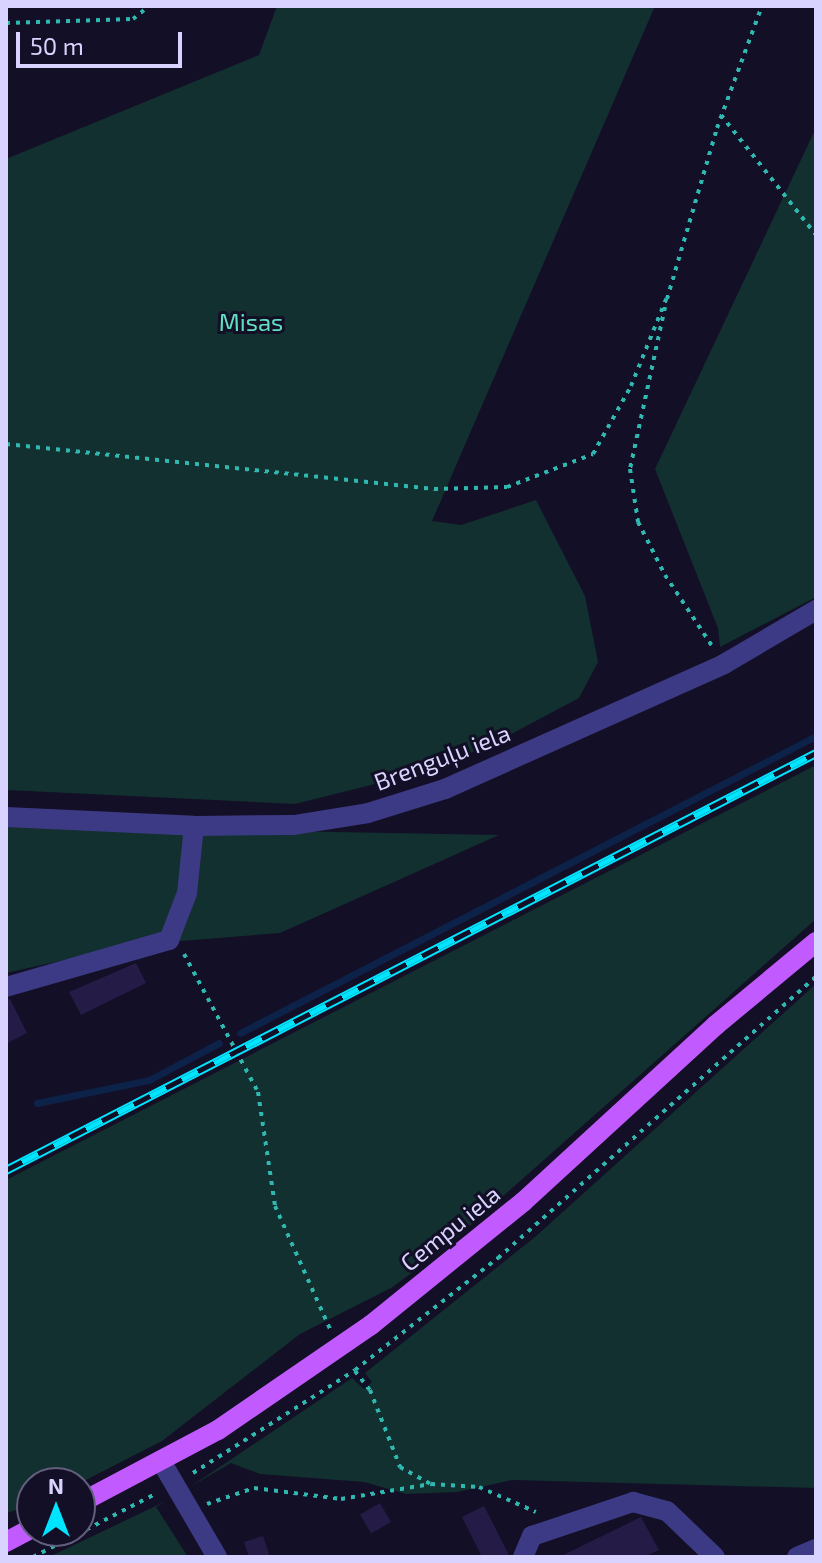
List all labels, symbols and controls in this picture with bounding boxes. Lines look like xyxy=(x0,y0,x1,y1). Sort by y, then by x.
scale bar xyxy=(20,16,186,66)
text: 50 m xyxy=(30,31,84,60)
park label: Misas xyxy=(219,308,283,336)
street label: Brenguļu iela xyxy=(370,718,514,796)
street label: Cempu iela xyxy=(394,1179,506,1277)
north arrow xyxy=(16,1467,96,1547)
text: N xyxy=(48,1472,64,1498)

